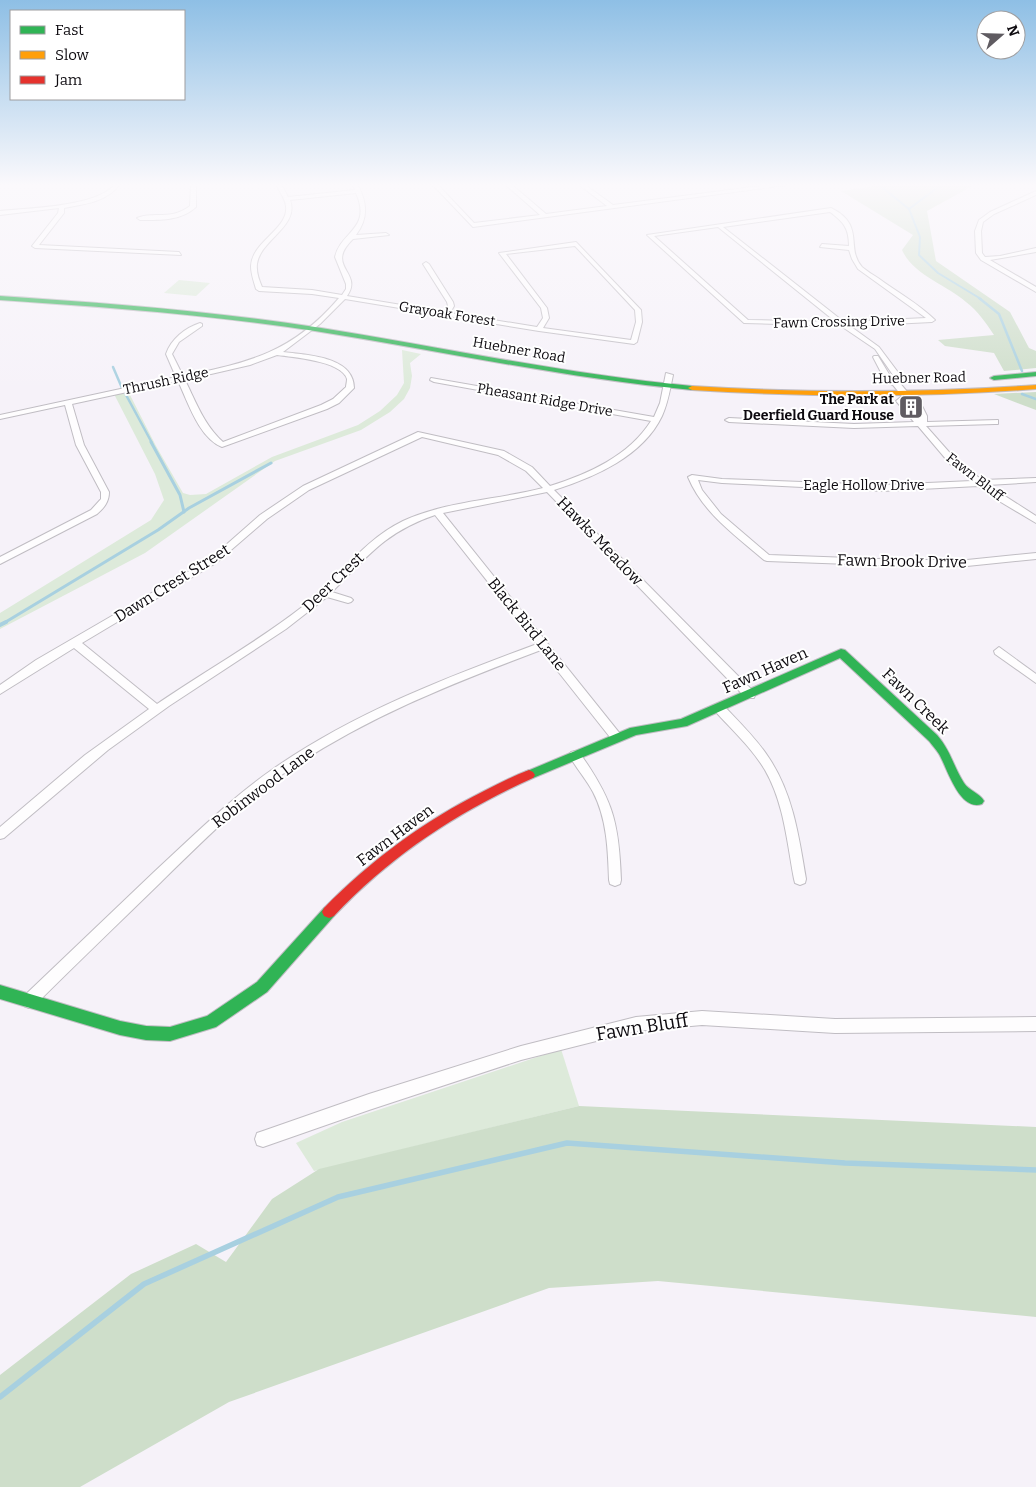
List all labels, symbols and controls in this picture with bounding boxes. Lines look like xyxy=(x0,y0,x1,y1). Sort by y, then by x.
legend xyxy=(10,10,185,100)
north arrow xyxy=(976,10,1026,60)
text: Fast xyxy=(55,21,84,39)
text: N xyxy=(1003,23,1023,39)
text: Slow xyxy=(55,46,90,64)
text: Jam xyxy=(54,71,83,89)
street label: Grayoak Forest xyxy=(398,298,496,330)
street label: Fawn Crossing Drive xyxy=(773,312,905,332)
street label: Huebner Road xyxy=(471,333,567,367)
street label: Thrush Ridge xyxy=(122,364,210,398)
street label: Huebner Road xyxy=(872,369,966,387)
street label: Pheasant Ridge Drive xyxy=(476,380,614,420)
place label: The Park at Deerfield Guard House xyxy=(743,391,894,424)
building icon: The Park at Deerfield Guard House xyxy=(898,394,924,420)
street label: Fawn Bluff xyxy=(943,449,1008,506)
street label: Eagle Hollow Drive xyxy=(803,477,925,494)
street label: Hawks Meadow xyxy=(553,493,647,589)
street label: Dawn Crest Street xyxy=(111,540,233,626)
street label: Deer Crest xyxy=(298,548,368,616)
street label: Fawn Brook Drive xyxy=(837,550,967,572)
street label: Black Bird Lane xyxy=(484,574,570,674)
street label: Fawn Haven xyxy=(720,643,810,697)
street label: Fawn Creek xyxy=(878,664,954,738)
street label: Robinwood Lane xyxy=(208,742,318,832)
street label: Fawn Haven xyxy=(353,800,437,870)
street label: Fawn Bluff xyxy=(594,1008,691,1046)

